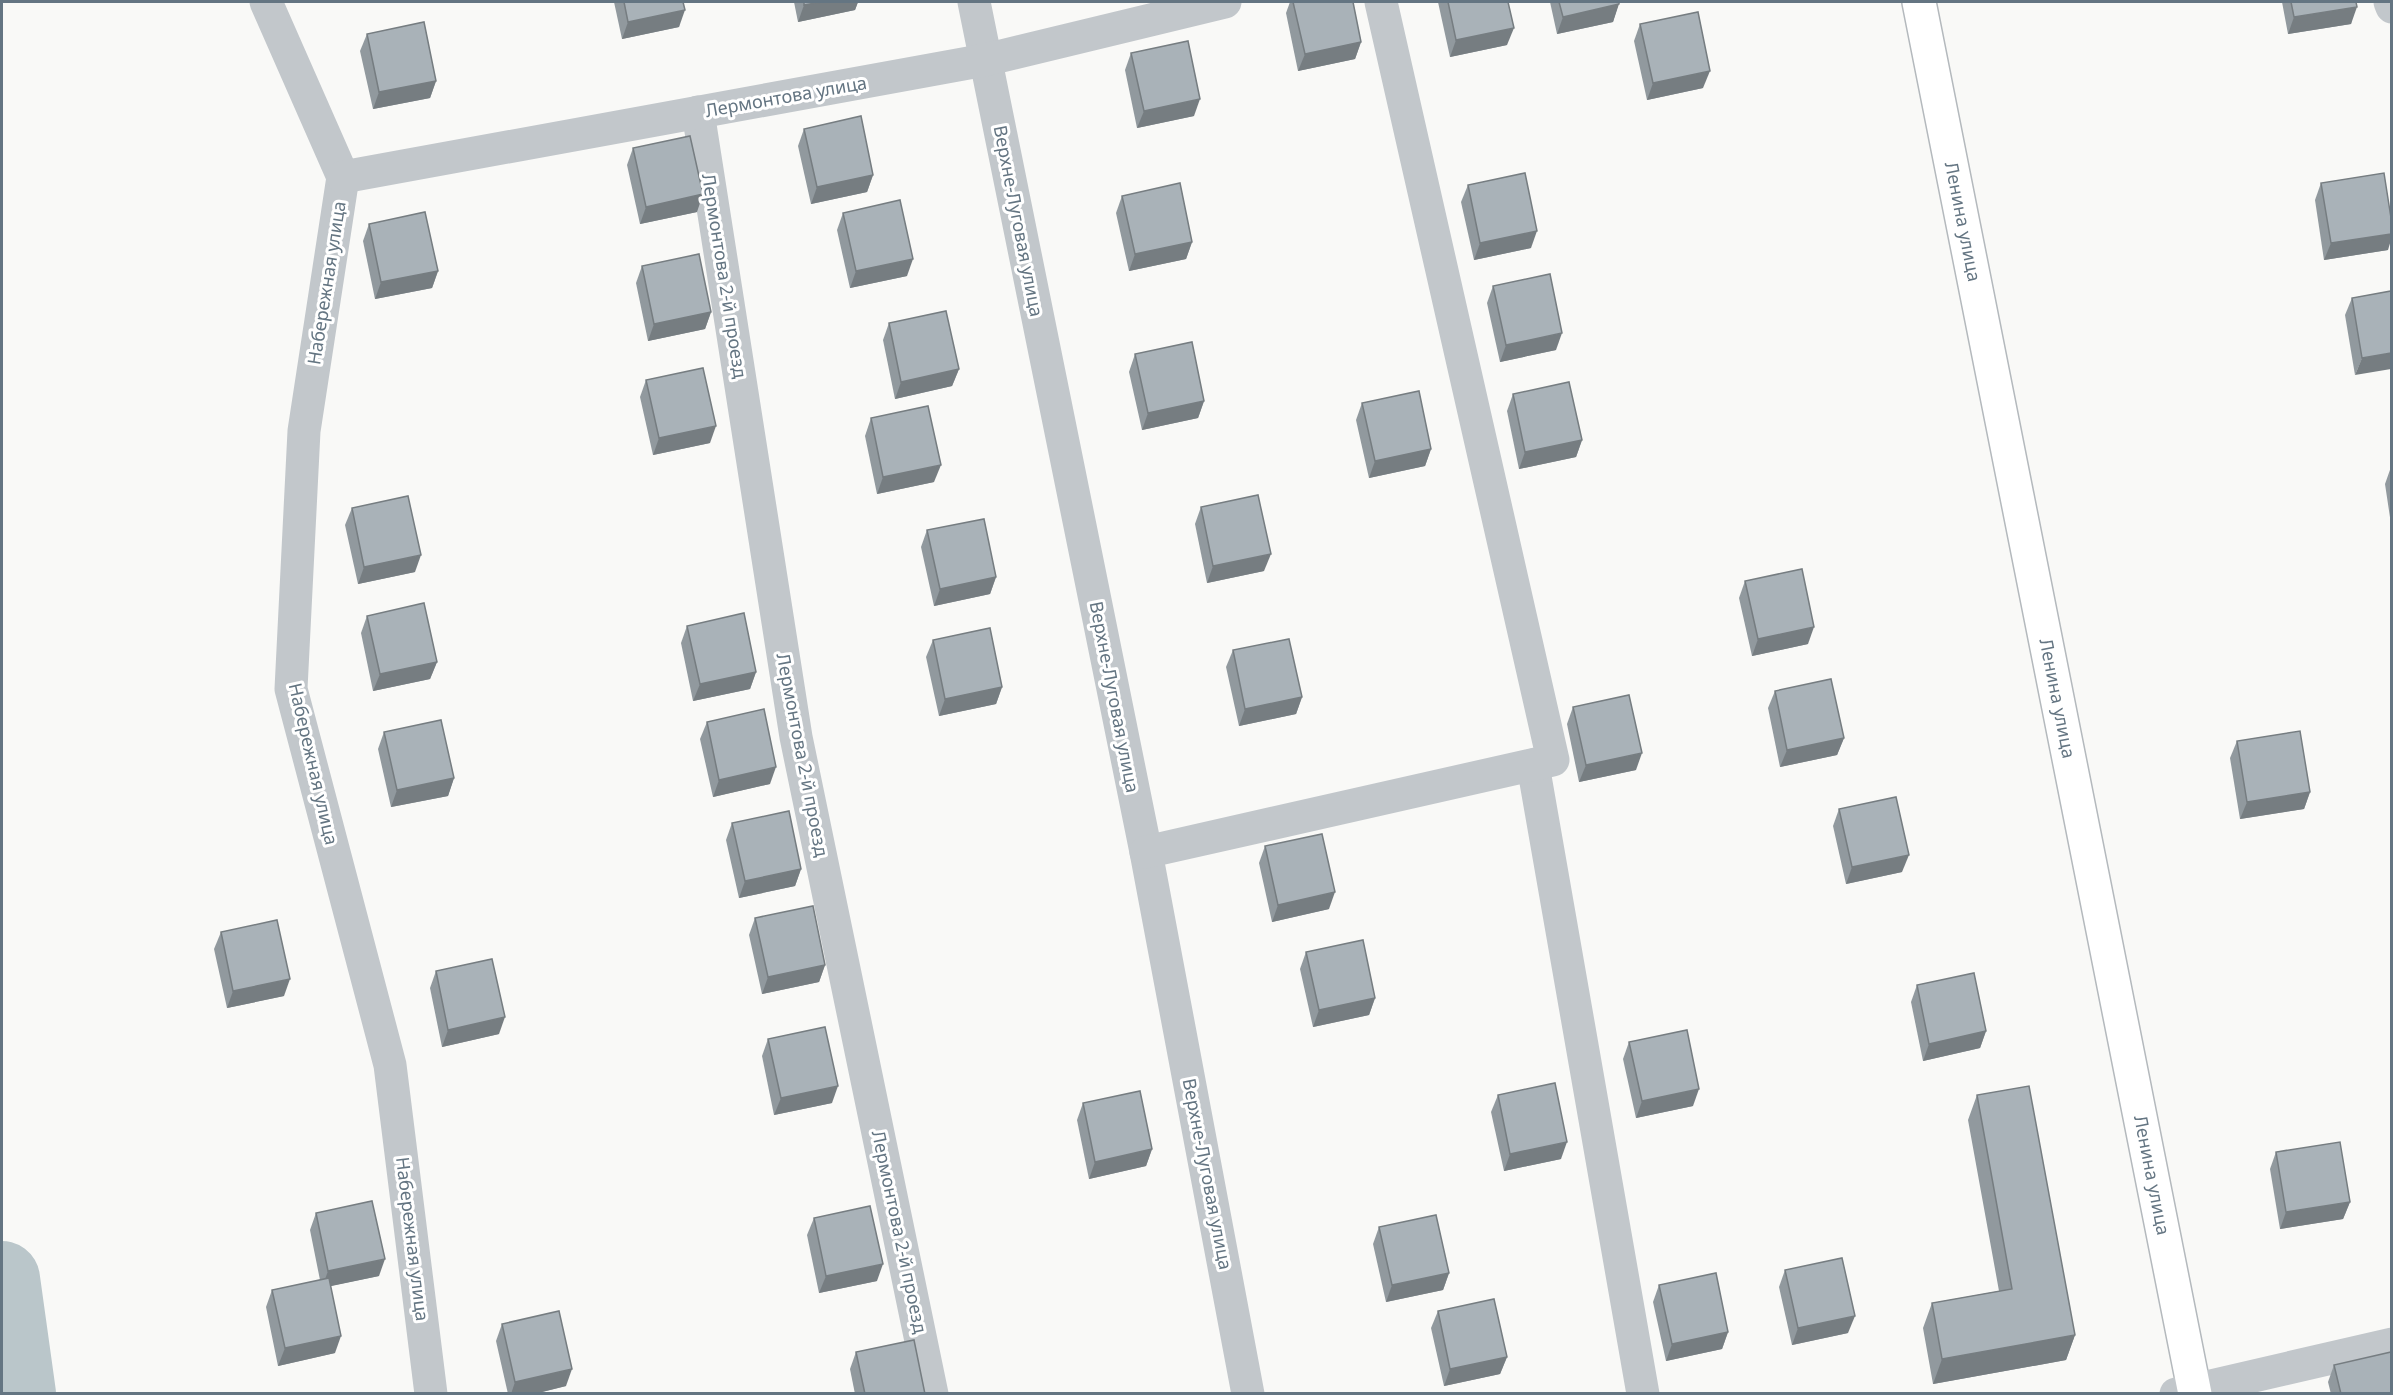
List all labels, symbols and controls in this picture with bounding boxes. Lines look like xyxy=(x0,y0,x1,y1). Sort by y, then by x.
street label: Лермонтова улица xyxy=(703,70,869,122)
street label: Верхне-Луговая улица xyxy=(989,123,1049,319)
street label: Ленина улица xyxy=(1940,160,1987,283)
street label: Лермонтова 2-й проезд xyxy=(697,172,753,380)
street label: Набережная улица xyxy=(301,199,351,366)
street label: Верхне-Луговая улица xyxy=(1085,599,1145,795)
street label: Ленина улица xyxy=(2034,636,2082,760)
street label: Лермонтова 2-й проезд xyxy=(771,651,835,859)
street label: Набережная улица xyxy=(284,681,344,847)
street label: Верхне-Луговая улица xyxy=(1178,1076,1238,1272)
street label: Ленина улица xyxy=(2129,1113,2176,1237)
street label: Лермонтова 2-й проезд xyxy=(867,1128,933,1336)
street label: Набережная улица xyxy=(391,1155,435,1322)

